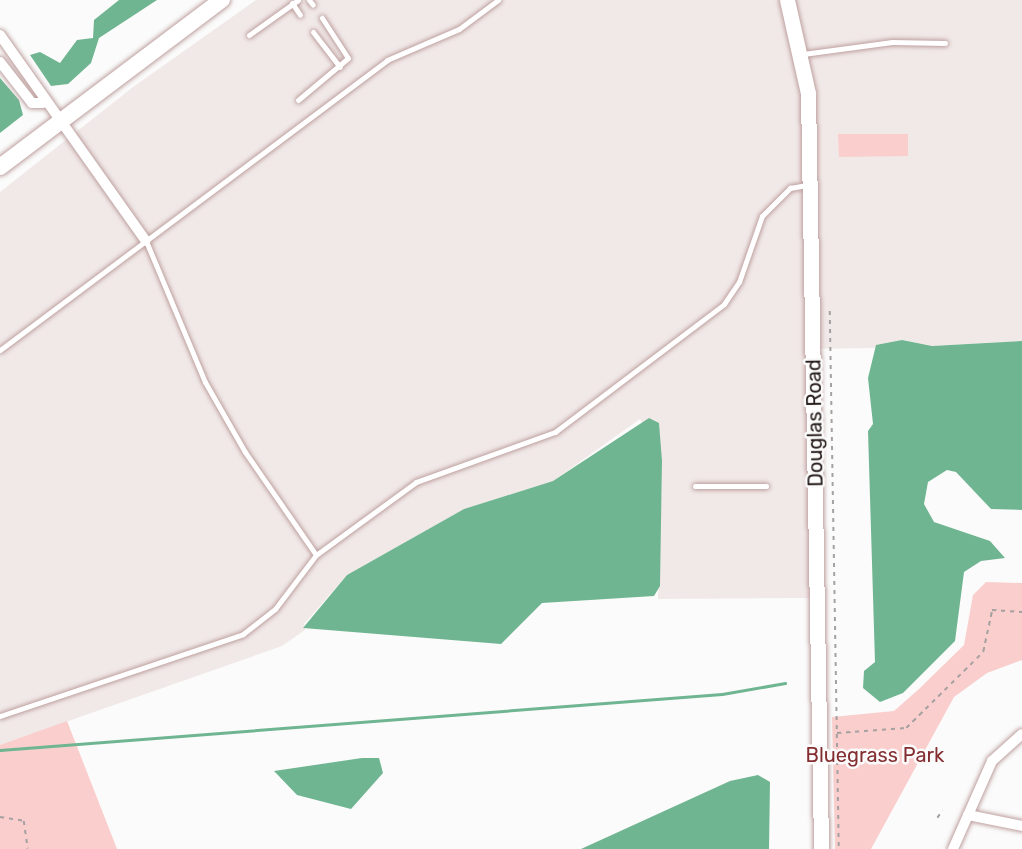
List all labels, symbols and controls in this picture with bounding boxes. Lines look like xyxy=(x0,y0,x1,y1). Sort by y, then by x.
street label: Douglas Road xyxy=(802,359,828,487)
park label: Bluegrass Park xyxy=(806,743,944,767)

